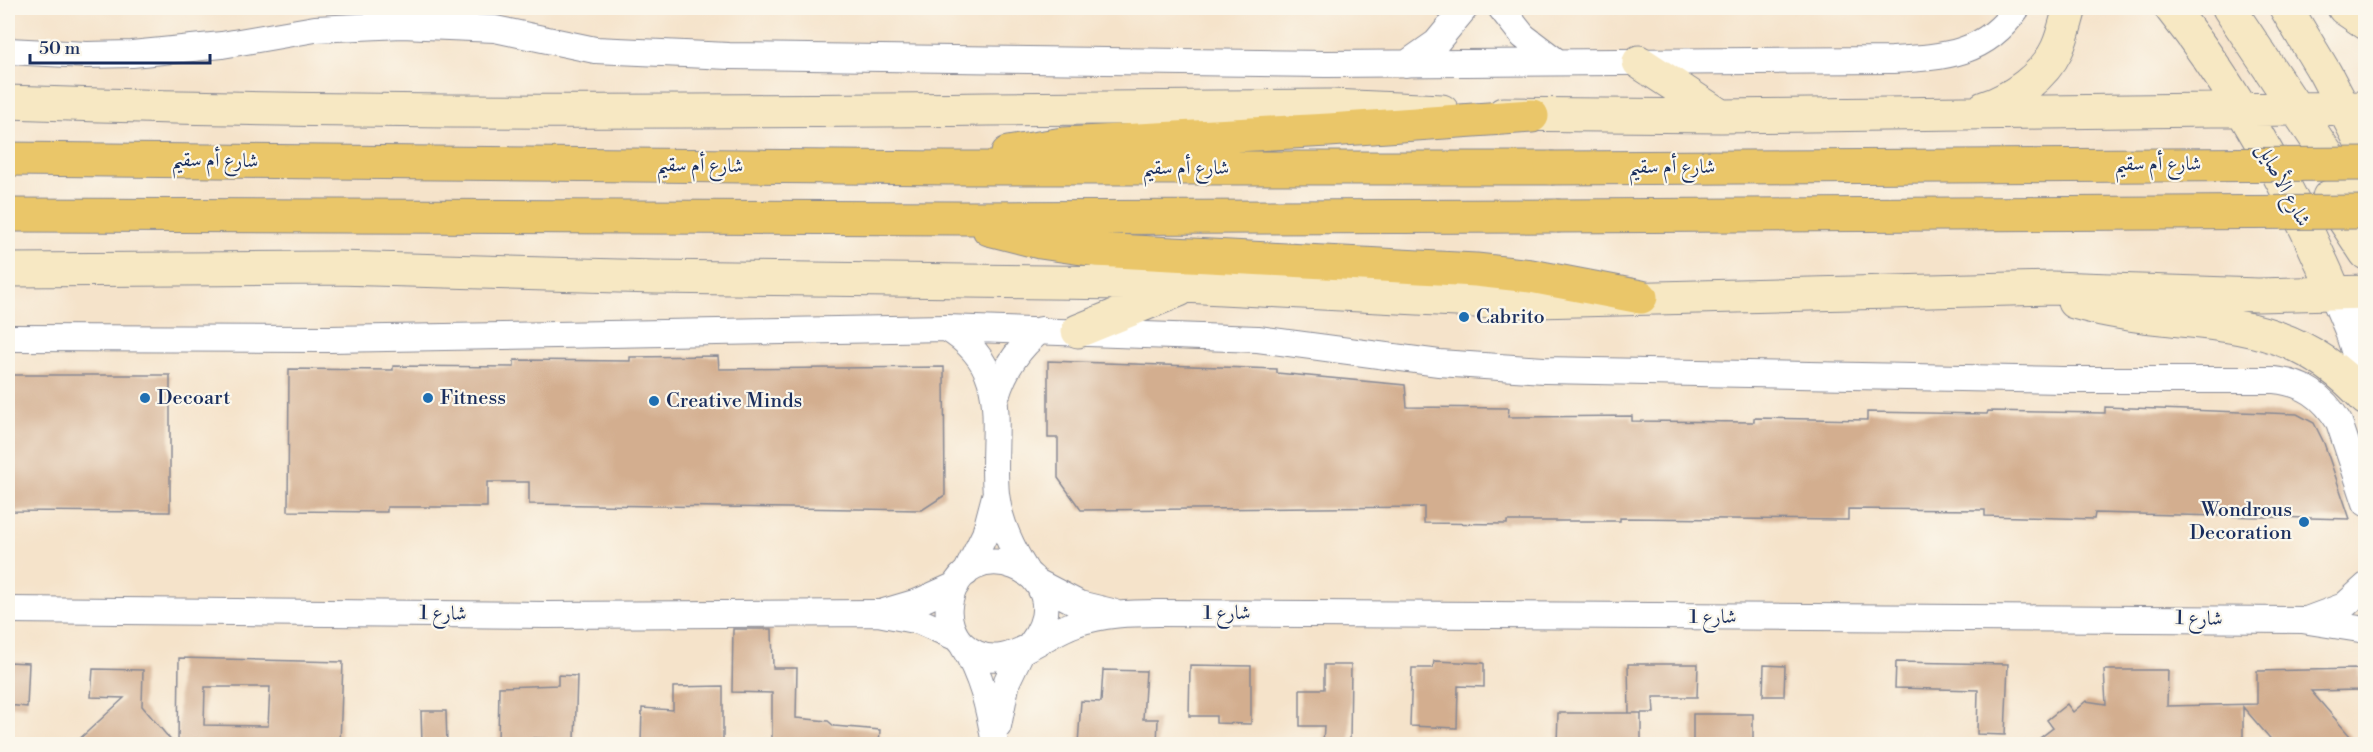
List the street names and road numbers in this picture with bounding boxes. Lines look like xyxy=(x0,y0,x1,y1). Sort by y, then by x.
street label: شارع الأصايل xyxy=(2247,137,2319,233)
street label: شارع أم سقيم xyxy=(171,145,259,180)
street label: شارع أم سقيم xyxy=(2115,149,2201,183)
street label: شارع أم سقيم xyxy=(656,150,744,185)
street label: شارع أم سقيم xyxy=(1629,152,1715,186)
street label: شارع أم سقيم xyxy=(1143,153,1229,187)
street label: شارع 1 xyxy=(419,601,467,631)
street label: شارع 1 xyxy=(1203,601,1251,630)
street label: شارع 1 xyxy=(1689,605,1737,634)
street label: شارع 1 xyxy=(2175,606,2223,636)

